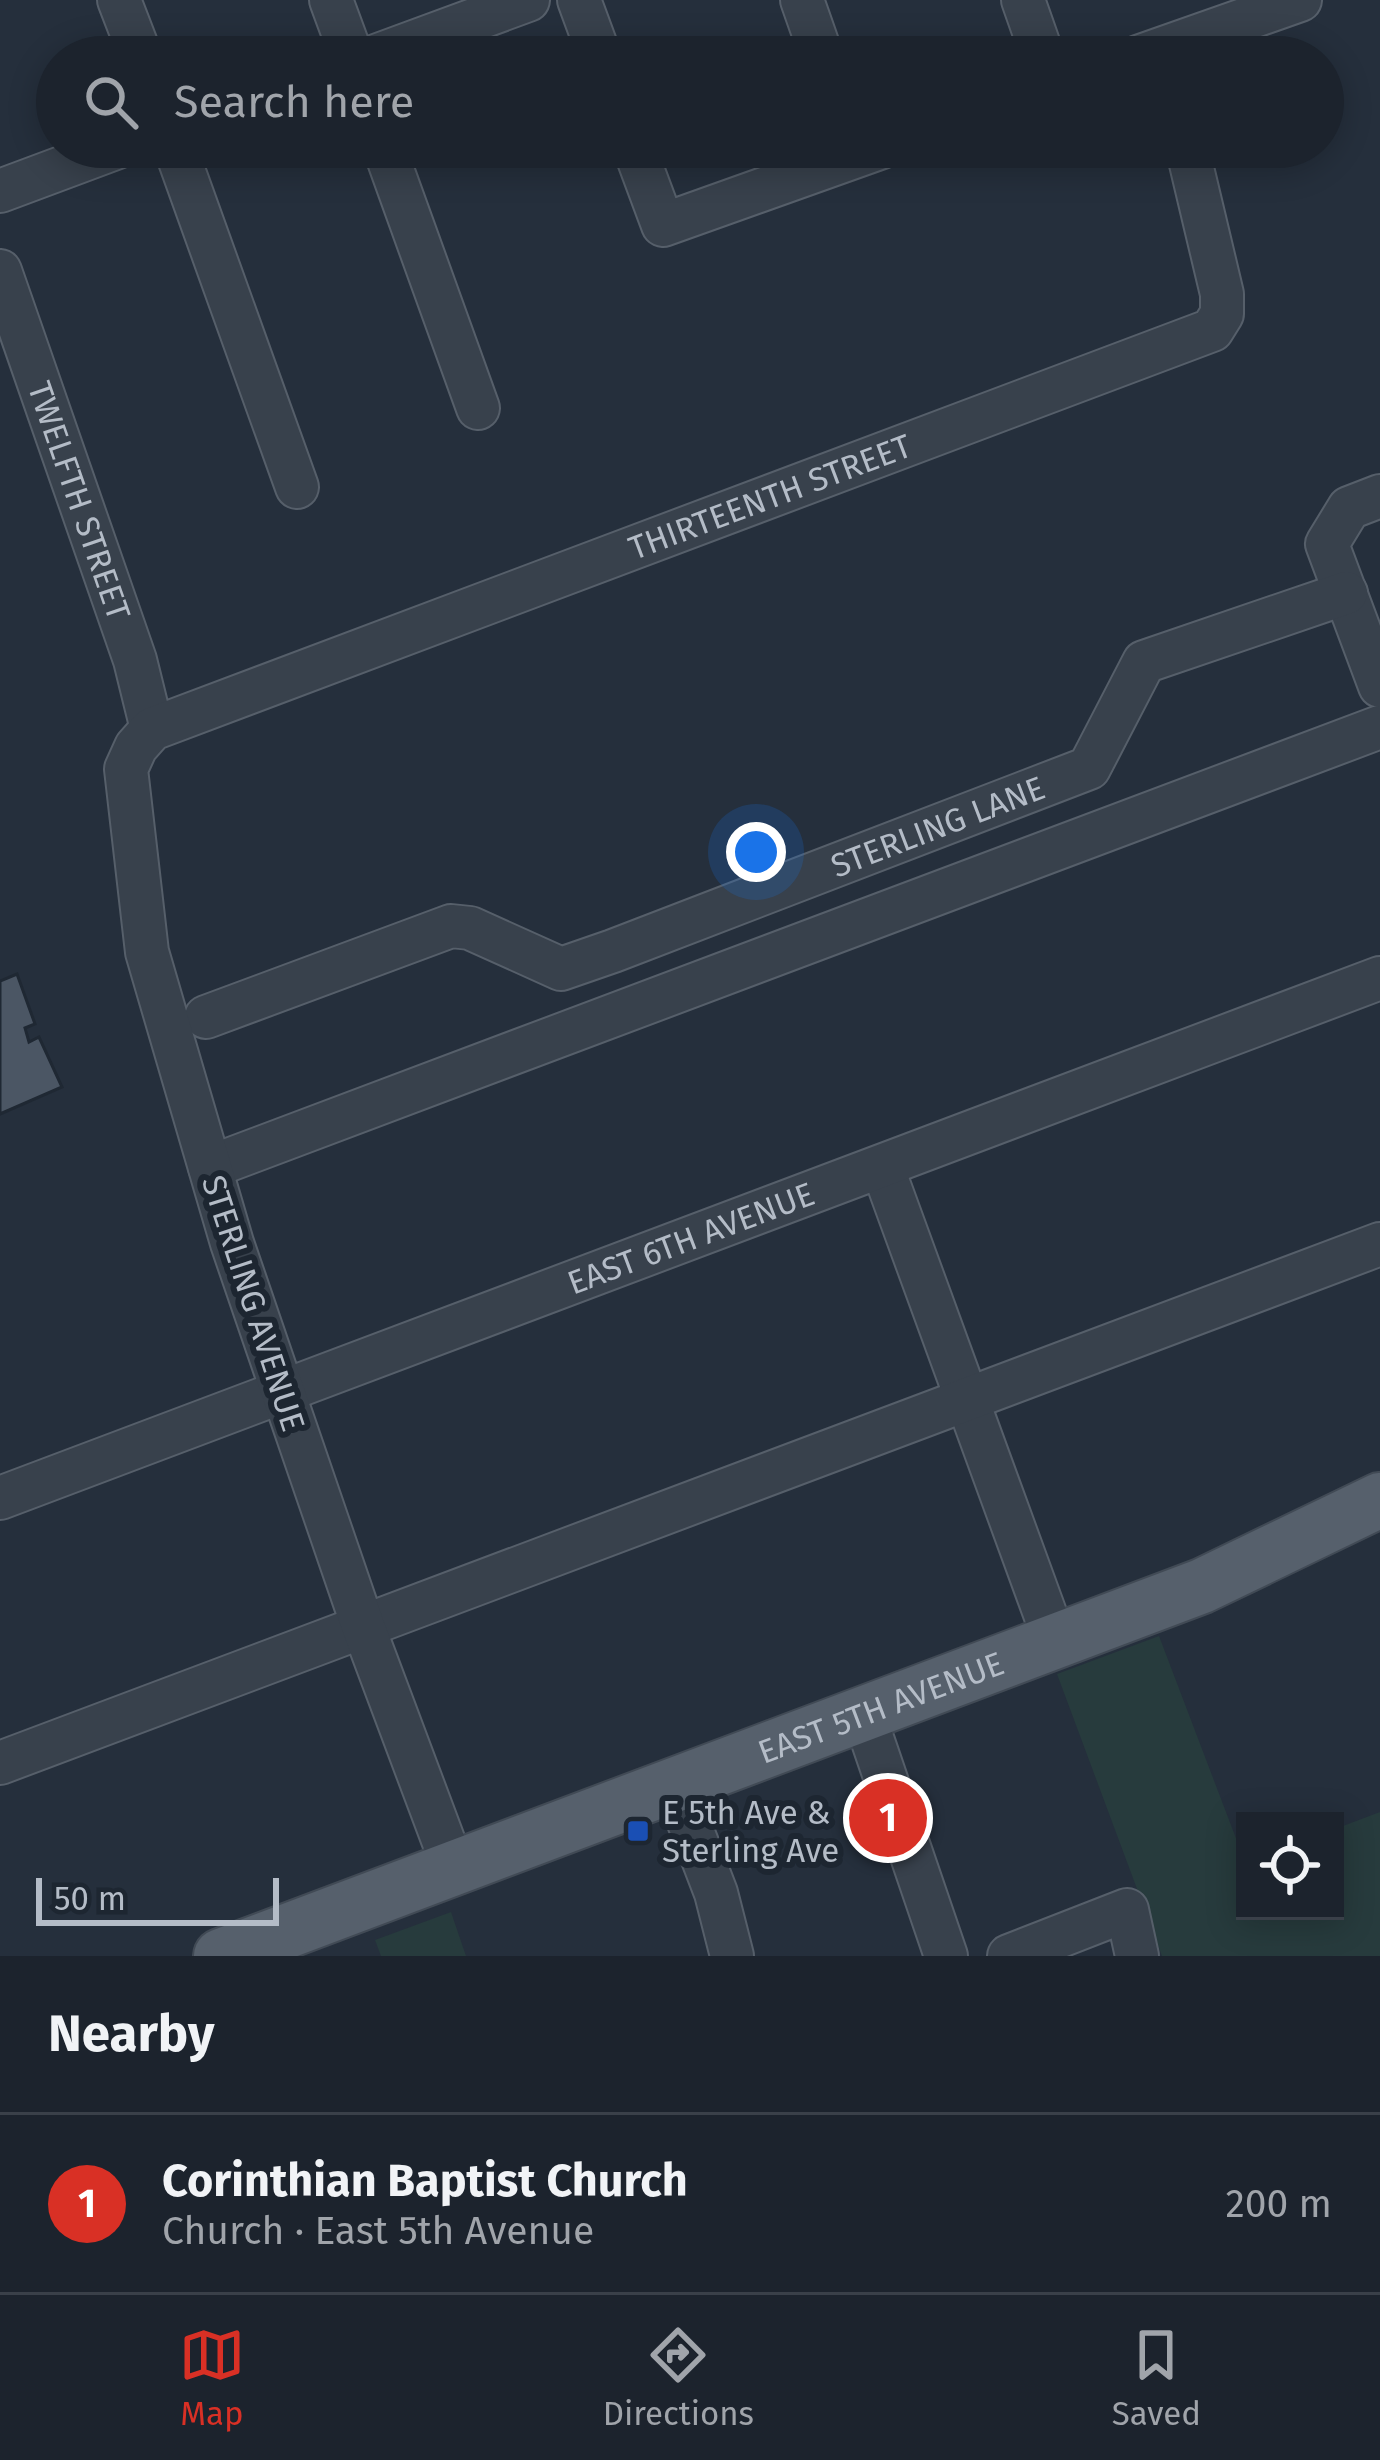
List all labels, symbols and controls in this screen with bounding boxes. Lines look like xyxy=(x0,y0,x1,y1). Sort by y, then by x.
search box xyxy=(36,36,1344,168)
icon: search xyxy=(78,69,144,135)
text: Search here xyxy=(174,75,414,129)
street label: TWELFTH STREET xyxy=(19,376,139,625)
street label: THIRTEENTH STREET xyxy=(623,426,917,569)
street label: STERLING LANE xyxy=(825,768,1050,886)
your location xyxy=(726,822,786,882)
street label: STERLING AVENUE xyxy=(193,1170,313,1436)
street label: EAST 6TH AVENUE xyxy=(562,1174,820,1303)
street label: EAST 5TH AVENUE xyxy=(752,1644,1010,1773)
pin: 1 xyxy=(849,1773,927,1863)
place label: E 5th Ave & Sterling Ave xyxy=(662,1793,839,1871)
map controls xyxy=(1236,1812,1344,1920)
button: locate xyxy=(1236,1812,1344,1920)
marker: E 5th Ave & Sterling Ave xyxy=(625,1818,651,1844)
scale bar xyxy=(36,1872,279,1925)
text: 50 m xyxy=(54,1879,126,1919)
text: Nearby xyxy=(48,2003,214,2065)
text: Corinthian Baptist Church xyxy=(162,2154,688,2208)
text: 1 xyxy=(78,2181,96,2227)
text: 200 m xyxy=(1225,2181,1332,2227)
text: Church · East 5th Avenue xyxy=(162,2208,594,2254)
tab: Map xyxy=(179,2322,245,2434)
tab: Directions xyxy=(603,2322,754,2434)
tab: Saved xyxy=(1112,2322,1201,2434)

